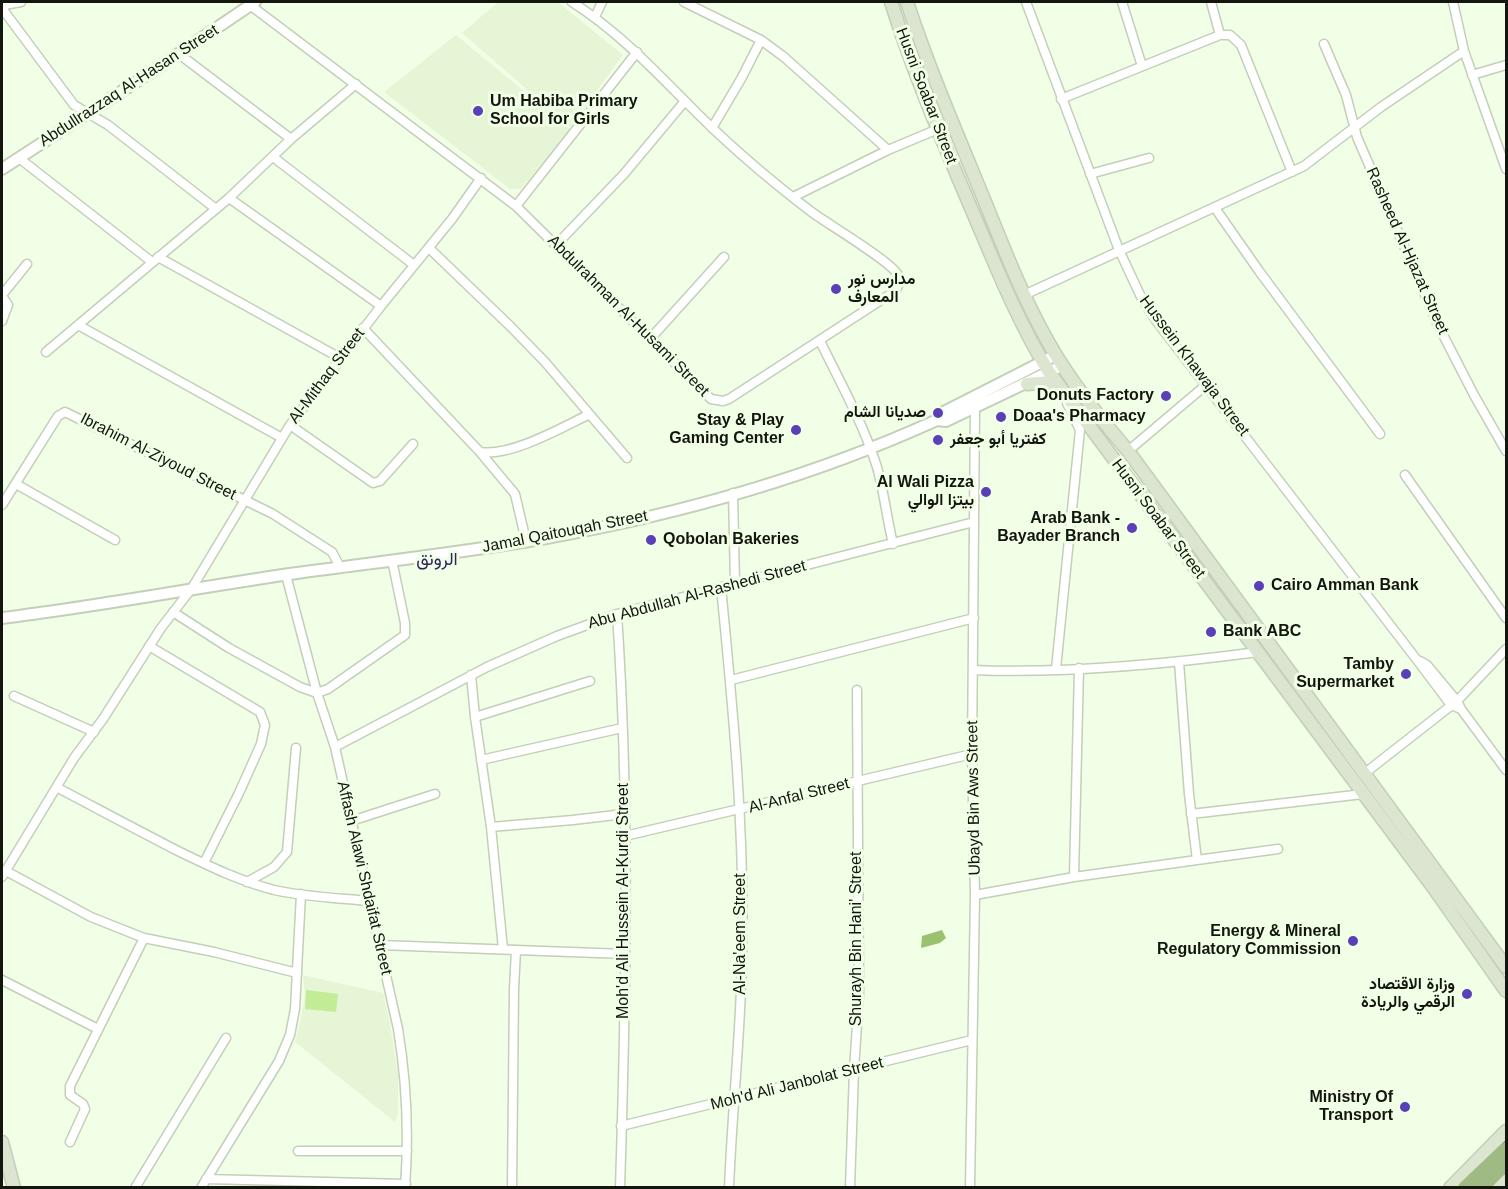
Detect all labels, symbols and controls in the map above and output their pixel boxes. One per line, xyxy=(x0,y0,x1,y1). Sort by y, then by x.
street label: Abdullrazzaq Al-Hasan Street xyxy=(36,21,222,151)
street label: Husni Soabar Street xyxy=(891,25,961,167)
place label: Um Habiba Primary School for Girls xyxy=(490,92,638,130)
marker: Um Habiba Primary School for Girls xyxy=(471,104,485,118)
street label: Rasheed Al-Hjazat Street xyxy=(1362,165,1452,337)
street label: Abdulrahman Al-Husami Street xyxy=(543,231,713,401)
place label: مدارس نور المعارف xyxy=(848,270,915,308)
marker: مدارس نور المعارف xyxy=(829,282,843,296)
street label: Hussein Khawaja Street xyxy=(1135,292,1253,440)
street label: Al-Mithaq Street xyxy=(285,324,369,428)
place label: Donuts Factory xyxy=(1037,386,1154,406)
marker: Donuts Factory xyxy=(1159,389,1173,403)
place label: صديانا الشام xyxy=(844,403,926,423)
marker: صديانا الشام xyxy=(931,406,945,420)
place label: Doaa's Pharmacy xyxy=(1013,407,1146,427)
street label: Ibrahim Al-Ziyoud Street xyxy=(77,409,239,505)
marker: Doaa's Pharmacy xyxy=(994,410,1008,424)
place label: Stay & Play Gaming Center xyxy=(669,411,784,449)
marker: Stay & Play Gaming Center xyxy=(789,423,803,437)
place label: كفتريا أبو جعفر xyxy=(950,430,1046,450)
marker: كفتريا أبو جعفر xyxy=(931,433,945,447)
street label: Husni Soabar Street xyxy=(1107,456,1209,582)
place label: Al Wali Pizza بيتزا الوالي xyxy=(877,473,974,511)
marker: Al Wali Pizza بيتزا الوالي xyxy=(979,485,993,499)
street label: Jamal Qaitouqah Street xyxy=(481,507,649,557)
place label: Arab Bank - Bayader Branch xyxy=(997,509,1120,547)
marker: Arab Bank - Bayader Branch xyxy=(1125,521,1139,535)
place label: Qobolan Bakeries xyxy=(663,530,799,550)
marker: Qobolan Bakeries xyxy=(644,533,658,547)
district label: الرونق xyxy=(416,549,458,571)
street label: Abu Abdullah Al-Rashedi Street xyxy=(586,557,808,633)
place label: Cairo Amman Bank xyxy=(1271,576,1419,596)
marker: Cairo Amman Bank xyxy=(1252,579,1266,593)
place label: Bank ABC xyxy=(1223,622,1301,642)
marker: Bank ABC xyxy=(1204,625,1218,639)
place label: Tamby Supermarket xyxy=(1296,655,1394,693)
marker: Tamby Supermarket xyxy=(1399,667,1413,681)
street label: Ubayd Bin Aws Street xyxy=(963,720,985,876)
street label: Al-Anfal Street xyxy=(747,774,851,818)
street label: Affash Alawi Shdaifat Street xyxy=(332,779,396,977)
street label: Moh'd Ali Hussein Al-Kurdi Street xyxy=(614,783,634,1019)
street label: Shurayh Bin Hani' Street xyxy=(847,852,867,1026)
street label: Al-Na'eem Street xyxy=(731,873,751,995)
place label: Energy & Mineral Regulatory Commission xyxy=(1157,922,1341,960)
marker: Energy & Mineral Regulatory Commission xyxy=(1346,934,1360,948)
place label: وزارة الاقتصاد الرقمي والريادة xyxy=(1361,975,1455,1013)
marker: وزارة الاقتصاد الرقمي والريادة xyxy=(1460,987,1474,1001)
street label: Moh'd Ali Janbolat Street xyxy=(709,1053,885,1115)
place label: Ministry Of Transport xyxy=(1309,1088,1393,1126)
marker: Ministry Of Transport xyxy=(1398,1100,1412,1114)

